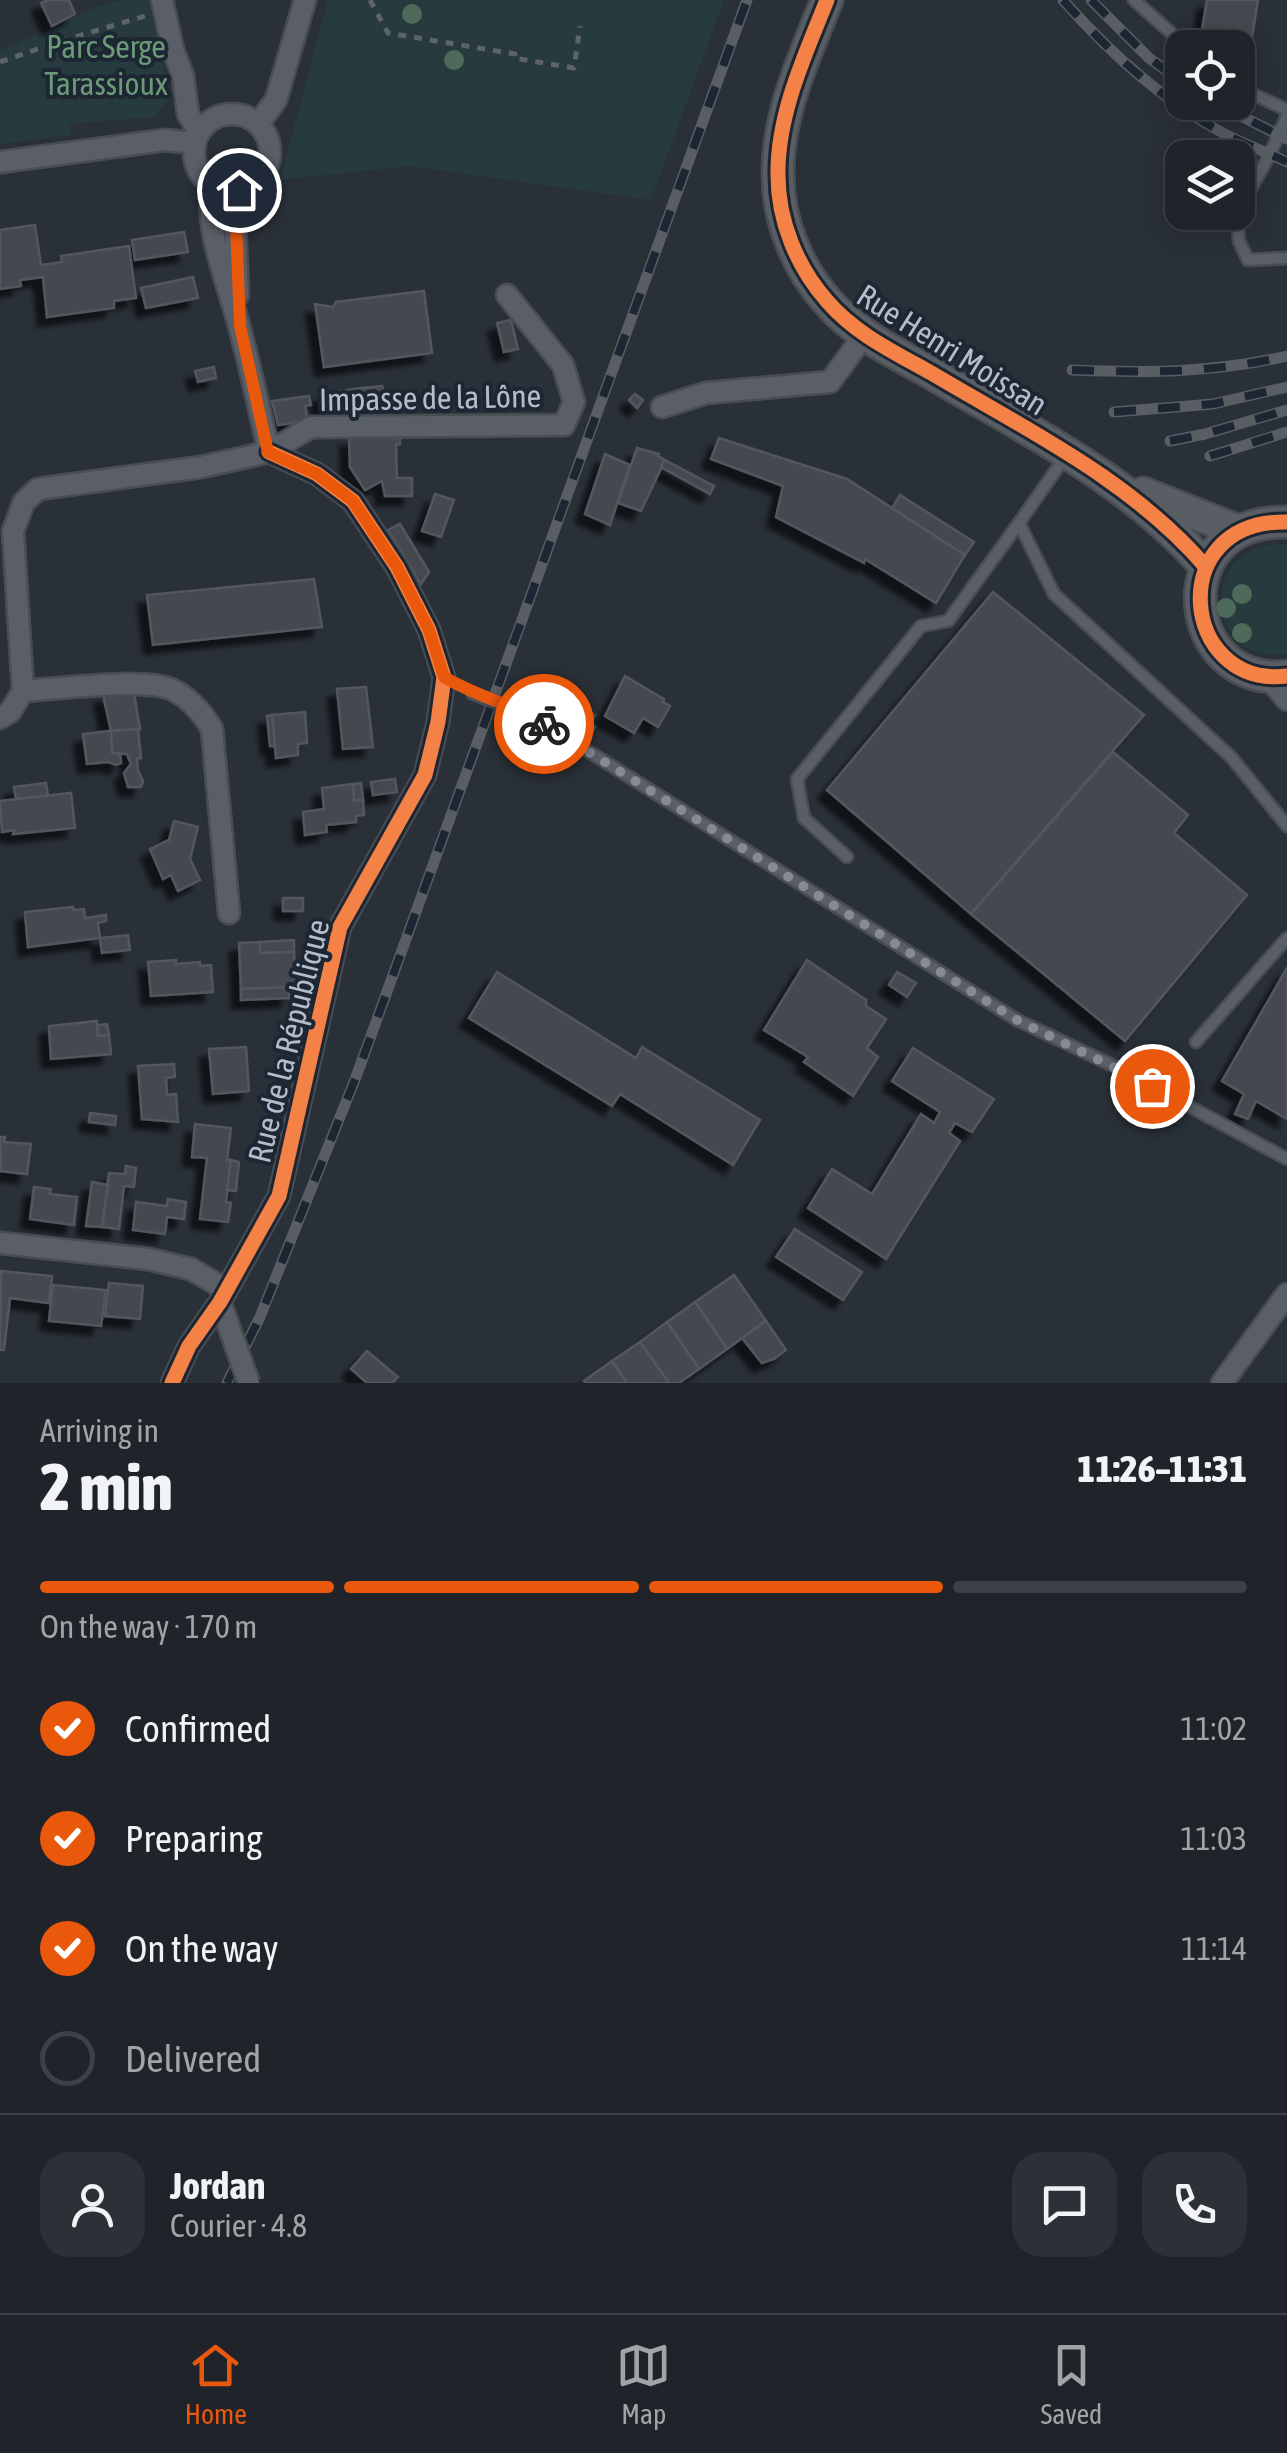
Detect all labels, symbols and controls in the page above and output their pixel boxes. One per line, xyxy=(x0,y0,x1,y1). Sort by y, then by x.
park label: Parc Serge Tarassioux xyxy=(44,28,168,102)
map controls xyxy=(1165,30,1255,230)
button: locate xyxy=(1165,30,1255,120)
button: layers xyxy=(1165,140,1255,230)
pin xyxy=(197,148,282,233)
icon: home xyxy=(212,163,267,218)
street label: Rue Henri Moissan xyxy=(850,276,1054,423)
street label: Impasse de la Lône xyxy=(319,377,541,418)
courier xyxy=(494,674,594,774)
icon: bike xyxy=(517,697,572,752)
street label: Rue de la République xyxy=(240,915,337,1166)
pin xyxy=(1110,1044,1195,1129)
icon: bag xyxy=(1125,1059,1180,1114)
text: Arriving in xyxy=(40,1412,159,1449)
text: 11:26–11:31 xyxy=(1077,1447,1247,1490)
text: 2 min xyxy=(40,1449,173,1524)
text: On the way · 170 m xyxy=(40,1608,257,1645)
icon: check xyxy=(40,1701,95,1756)
text: Confirmed xyxy=(125,1707,271,1750)
text: 11:02 xyxy=(1181,1710,1247,1747)
icon: check xyxy=(40,1811,95,1866)
text: Preparing xyxy=(125,1817,263,1860)
text: 11:03 xyxy=(1181,1820,1247,1857)
icon: check xyxy=(40,1921,95,1976)
text: On the way xyxy=(125,1927,278,1970)
text: 11:14 xyxy=(1181,1930,1247,1967)
text: Delivered xyxy=(125,2037,261,2080)
button: person xyxy=(40,2152,145,2257)
button: chat xyxy=(1012,2152,1117,2257)
button: phone xyxy=(1142,2152,1247,2257)
text: Jordan xyxy=(170,2164,265,2207)
text: Courier · 4.8 xyxy=(170,2207,307,2244)
tab: Home xyxy=(185,2338,247,2430)
tab: Map xyxy=(616,2338,671,2430)
tab: Saved xyxy=(1040,2338,1102,2430)

